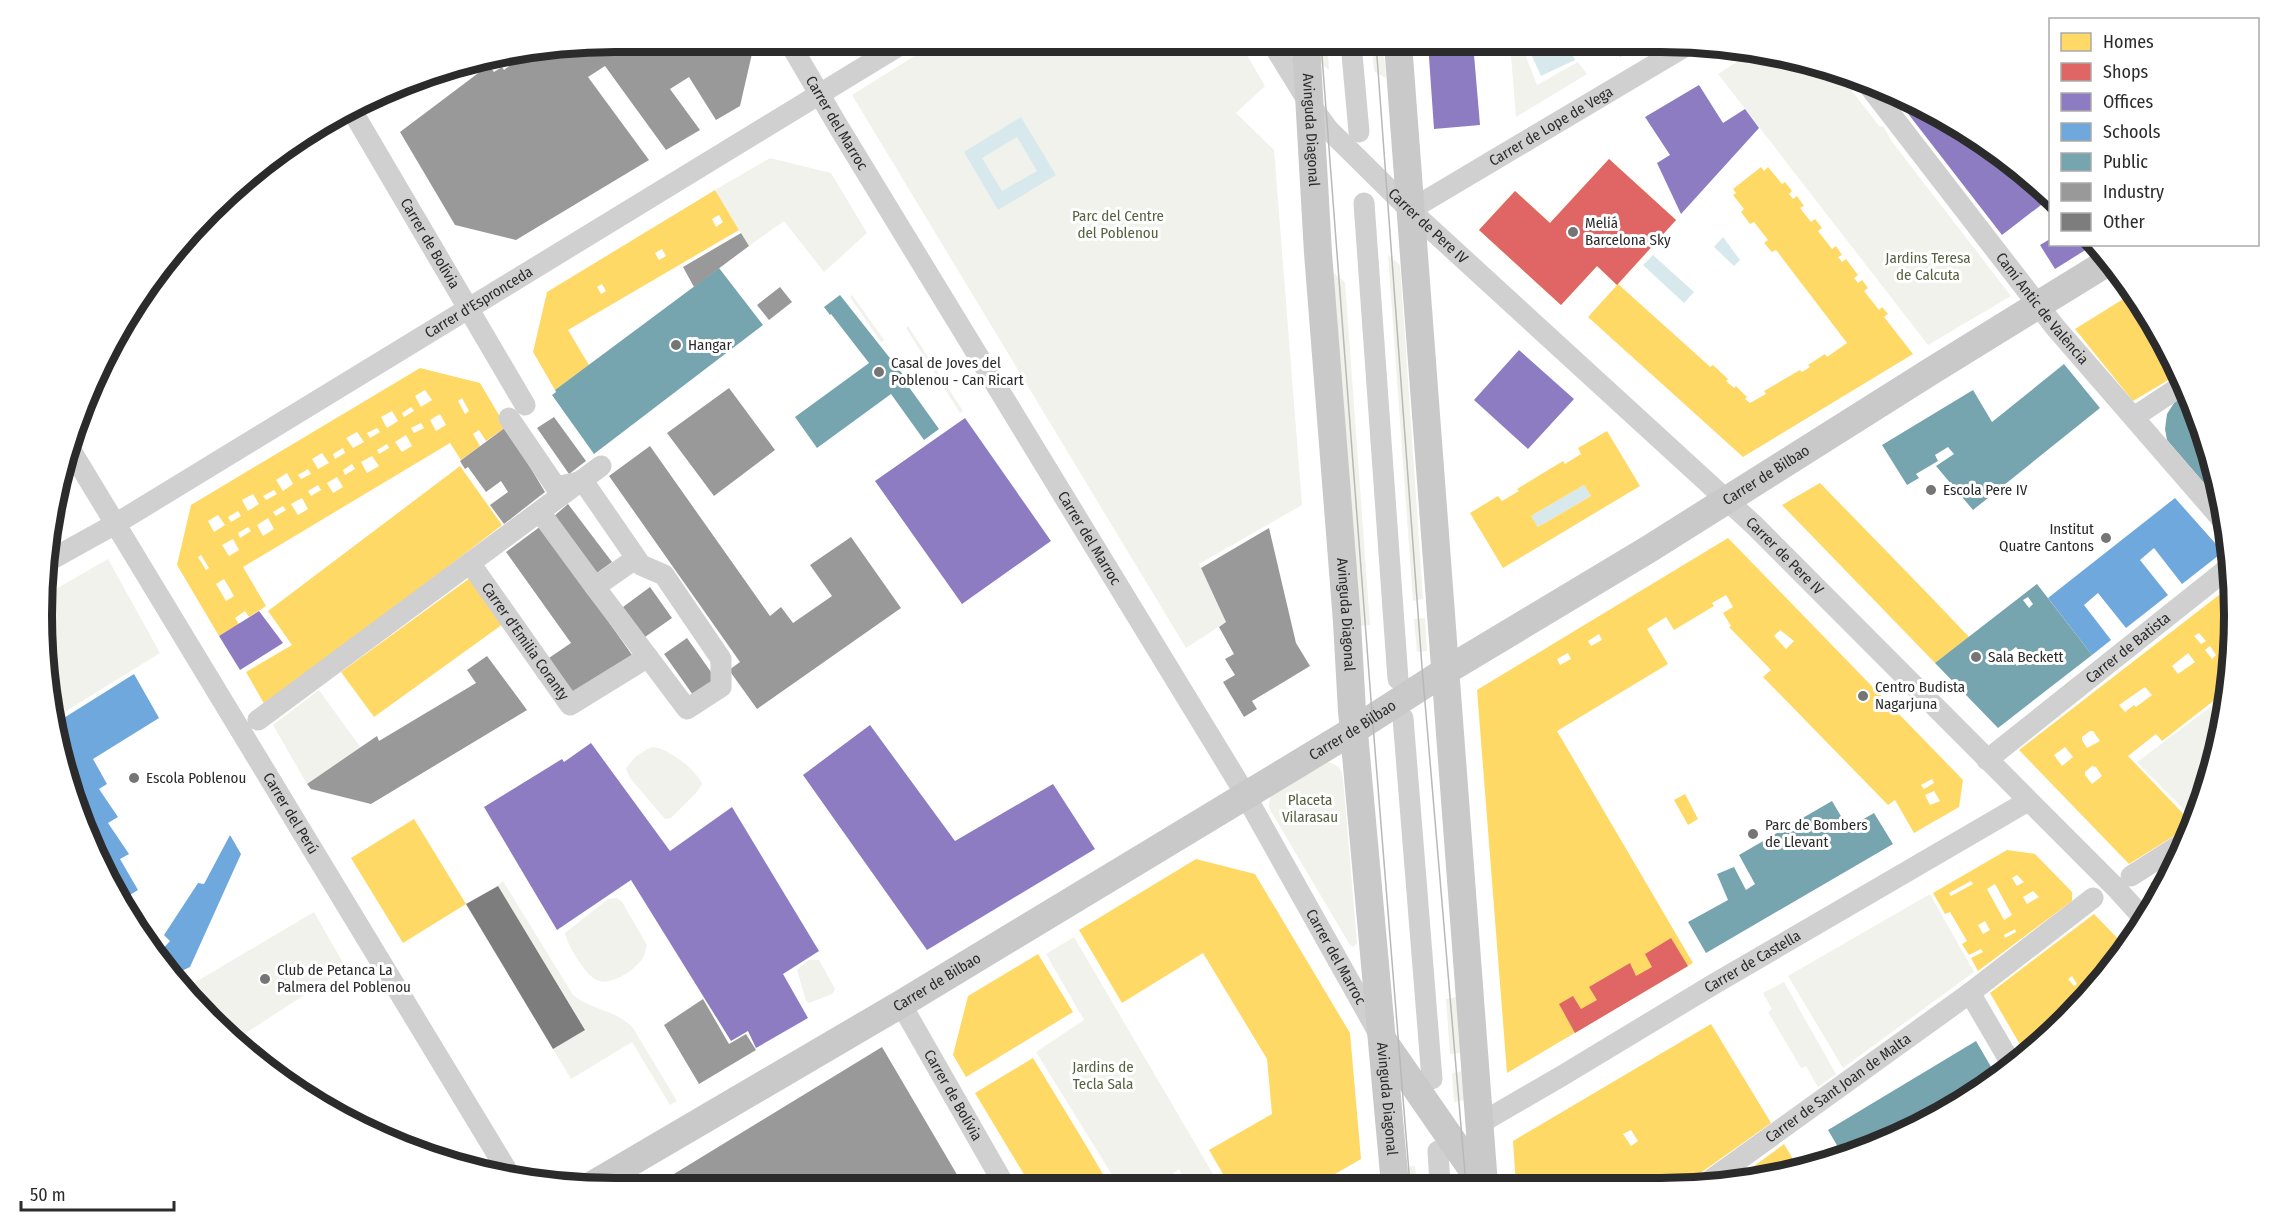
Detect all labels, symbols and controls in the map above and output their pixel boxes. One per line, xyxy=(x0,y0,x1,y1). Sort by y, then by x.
legend xyxy=(2049,18,2259,246)
text: Homes xyxy=(2103,31,2154,53)
text: Shops xyxy=(2103,61,2148,83)
street label: Carrer del Marroc xyxy=(802,73,872,174)
street label: Avinguda Diagonal xyxy=(1299,73,1323,187)
street label: Carrer de Lope de Vega xyxy=(1486,82,1616,170)
text: Offices xyxy=(2103,91,2153,113)
text: Schools xyxy=(2103,121,2161,143)
text: Public xyxy=(2103,151,2148,173)
text: Industry xyxy=(2103,181,2164,203)
street label: Carrer de Pere IV xyxy=(1384,185,1472,268)
street label: Carrer de Bolívia xyxy=(396,195,464,292)
park label: Parc del Centre del Poblenou xyxy=(1072,207,1164,242)
text: Other xyxy=(2103,211,2146,233)
place label: Meliá Barcelona Sky xyxy=(1585,214,1671,249)
marker: Meliá Barcelona Sky xyxy=(1566,225,1580,239)
park label: Jardins Teresa de Calcuta xyxy=(1885,249,1971,284)
street label: Camí Antic de València xyxy=(1992,249,2092,368)
street label: Carrer d'Espronceda xyxy=(421,262,536,342)
place label: Hangar xyxy=(688,336,732,354)
marker: Hangar xyxy=(669,338,683,352)
place label: Casal de Joves del Poblenou - Can Ricart xyxy=(891,354,1024,389)
marker: Casal de Joves del Poblenou - Can Ricart xyxy=(872,365,886,379)
street label: Carrer de Bilbao xyxy=(1719,441,1813,509)
place label: Escola Pere IV xyxy=(1943,481,2028,499)
marker: Escola Pere IV xyxy=(1924,483,1938,497)
street label: Carrer del Marroc xyxy=(1054,488,1125,589)
street label: Carrer de Pere IV xyxy=(1742,513,1828,599)
place label: Institut Quatre Cantons xyxy=(1999,520,2094,555)
marker: Institut Quatre Cantons xyxy=(2099,531,2113,545)
street label: Avinguda Diagonal xyxy=(1333,557,1359,672)
street label: Carrer d'Emilia Coranty xyxy=(478,579,573,704)
street label: Carrer de Batista xyxy=(2082,609,2174,687)
place label: Sala Beckett xyxy=(1988,648,2064,666)
marker: Sala Beckett xyxy=(1969,650,1983,664)
place label: Centro Budista Nagarjuna xyxy=(1875,678,1965,713)
marker: Centro Budista Nagarjuna xyxy=(1856,689,1870,703)
street label: Carrer de Bilbao xyxy=(1306,696,1400,764)
place label: Escola Poblenou xyxy=(146,769,246,787)
street label: Carrer del Perú xyxy=(259,769,322,857)
marker: Escola Poblenou xyxy=(127,771,141,785)
park label: Placeta Vilarasau xyxy=(1282,791,1338,826)
place label: Parc de Bombers de Llevant xyxy=(1765,816,1868,851)
marker: Parc de Bombers de Llevant xyxy=(1746,827,1760,841)
street label: Carrer del Marroc xyxy=(1302,906,1370,1008)
street label: Carrer de Castella xyxy=(1701,927,1804,997)
street label: Carrer de Bilbao xyxy=(890,949,984,1016)
place label: Club de Petanca La Palmera del Poblenou xyxy=(277,961,411,996)
marker: Club de Petanca La Palmera del Poblenou xyxy=(258,972,272,986)
street label: Carrer de Sant Joan de Malta xyxy=(1762,1030,1914,1147)
street label: Avinguda Diagonal xyxy=(1373,1041,1401,1156)
street label: Carrer de Bolívia xyxy=(920,1047,986,1144)
park label: Jardins de Tecla Sala xyxy=(1072,1058,1134,1093)
scale bar xyxy=(21,1174,174,1212)
text: 50 m xyxy=(30,1184,66,1206)

